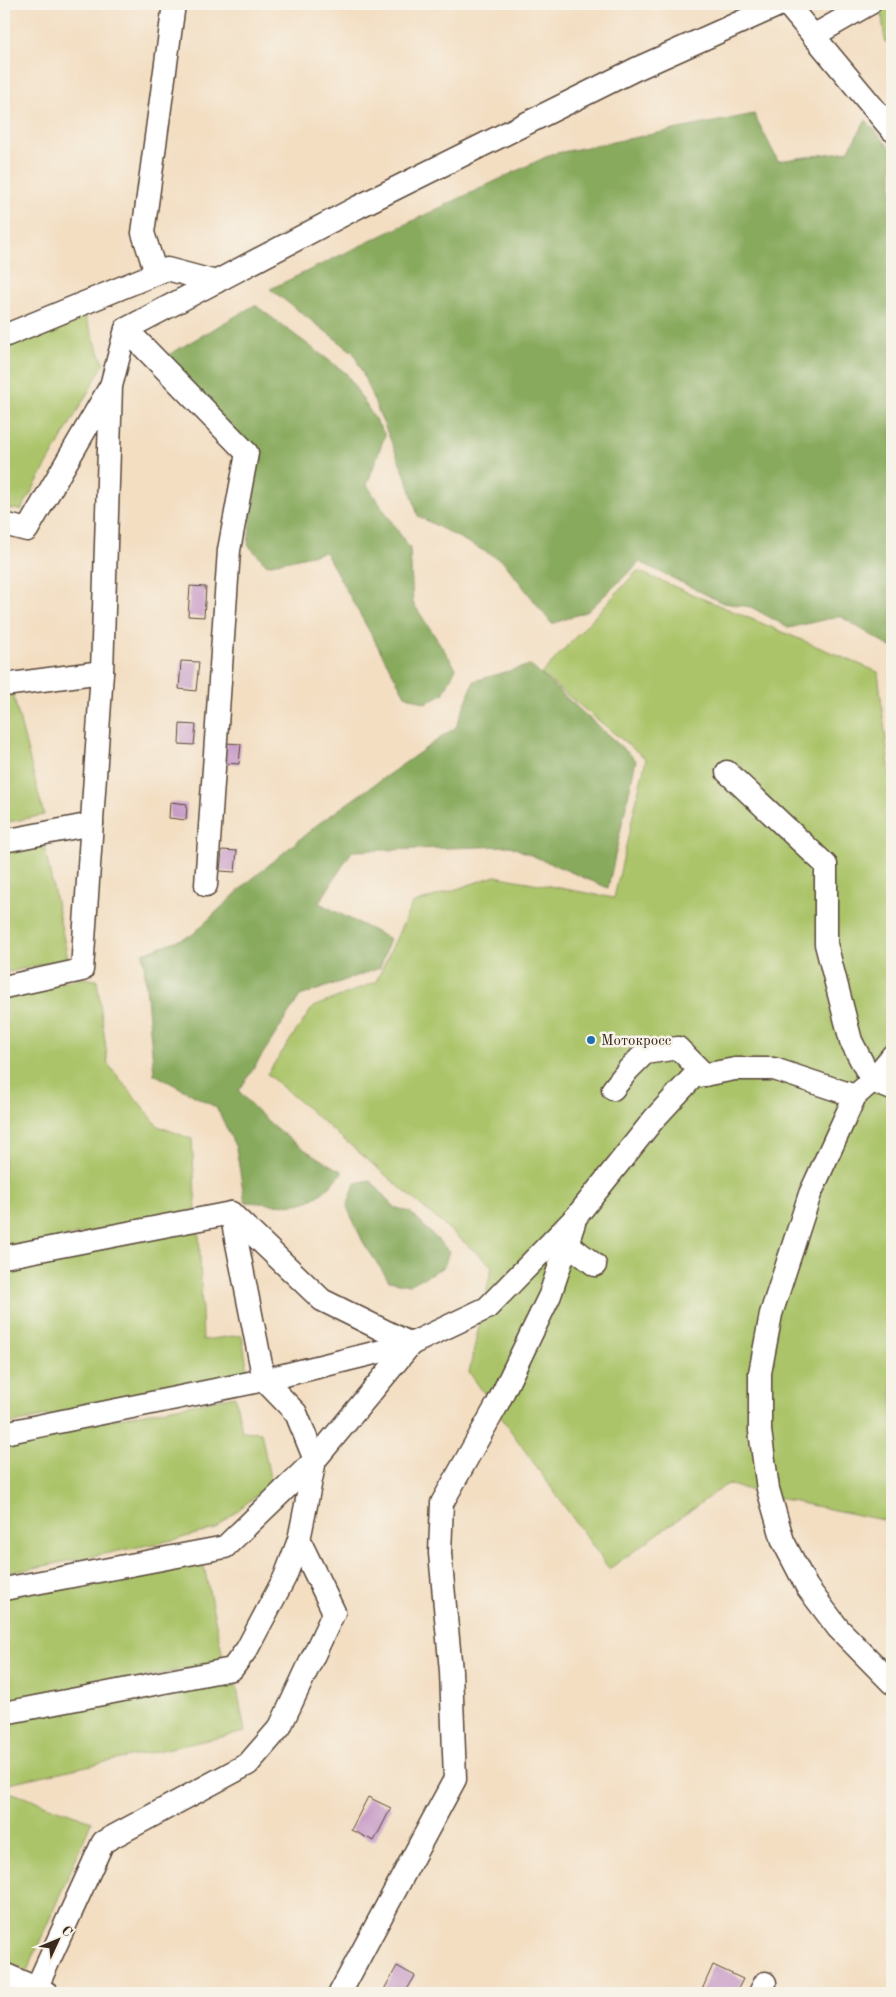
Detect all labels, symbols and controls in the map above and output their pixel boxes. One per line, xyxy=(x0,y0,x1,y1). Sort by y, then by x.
marker: Мотокросс xyxy=(585,1034,597,1046)
place label: Мотокросс xyxy=(601,1034,672,1049)
north arrow xyxy=(32,1914,82,1964)
text: С xyxy=(58,1923,75,1940)

